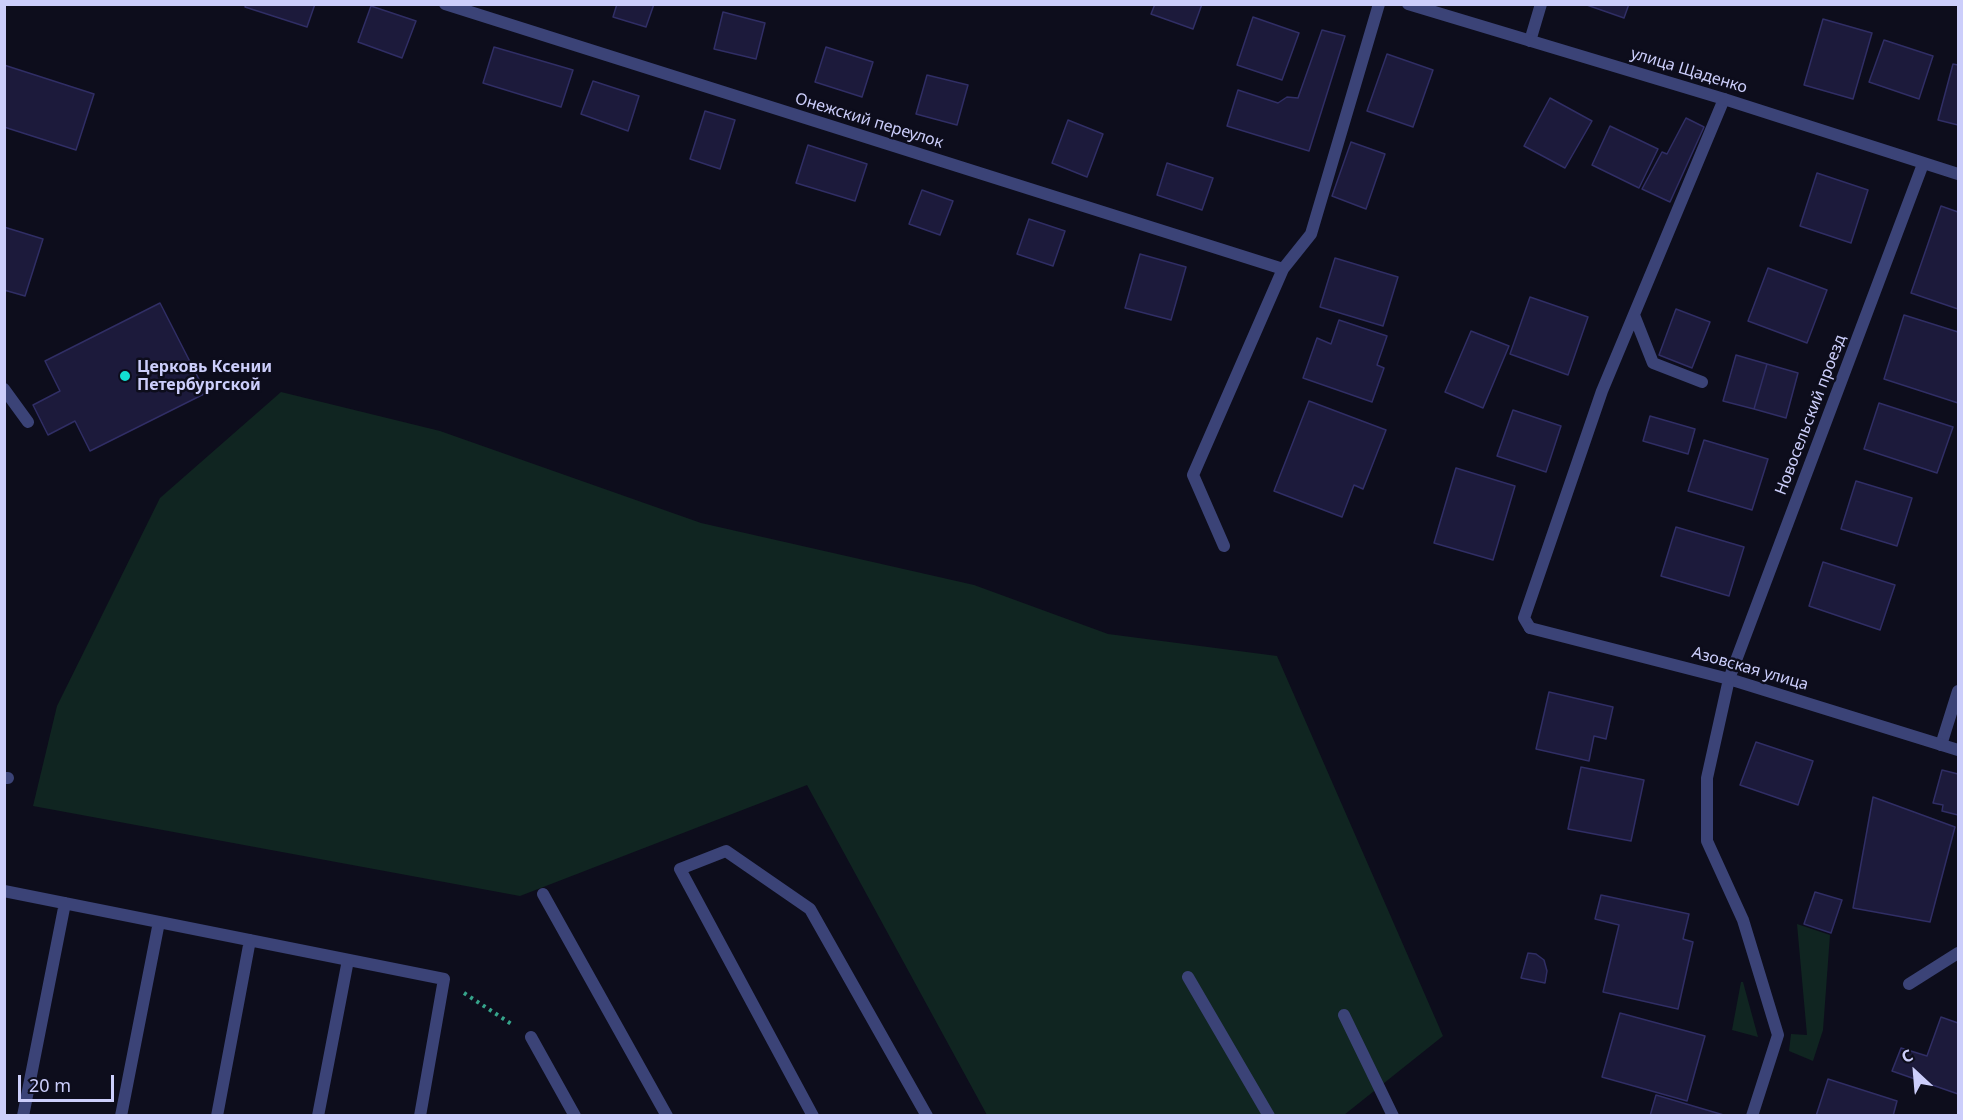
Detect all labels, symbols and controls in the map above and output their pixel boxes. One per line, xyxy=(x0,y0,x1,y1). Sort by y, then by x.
street label: улица Щаденко xyxy=(1628,44,1750,98)
street label: Онежский переулок xyxy=(793,89,945,153)
street label: Новосельский проезд xyxy=(1772,332,1850,498)
place label: Церковь Ксении Петербургской xyxy=(137,357,272,395)
marker: Церковь Ксении Петербургской xyxy=(118,369,132,383)
street label: Азовская улица xyxy=(1690,643,1810,695)
north arrow xyxy=(1885,1042,1945,1102)
text: С xyxy=(1898,1044,1917,1068)
scale bar xyxy=(21,1063,117,1101)
text: 20 m xyxy=(29,1073,71,1097)

